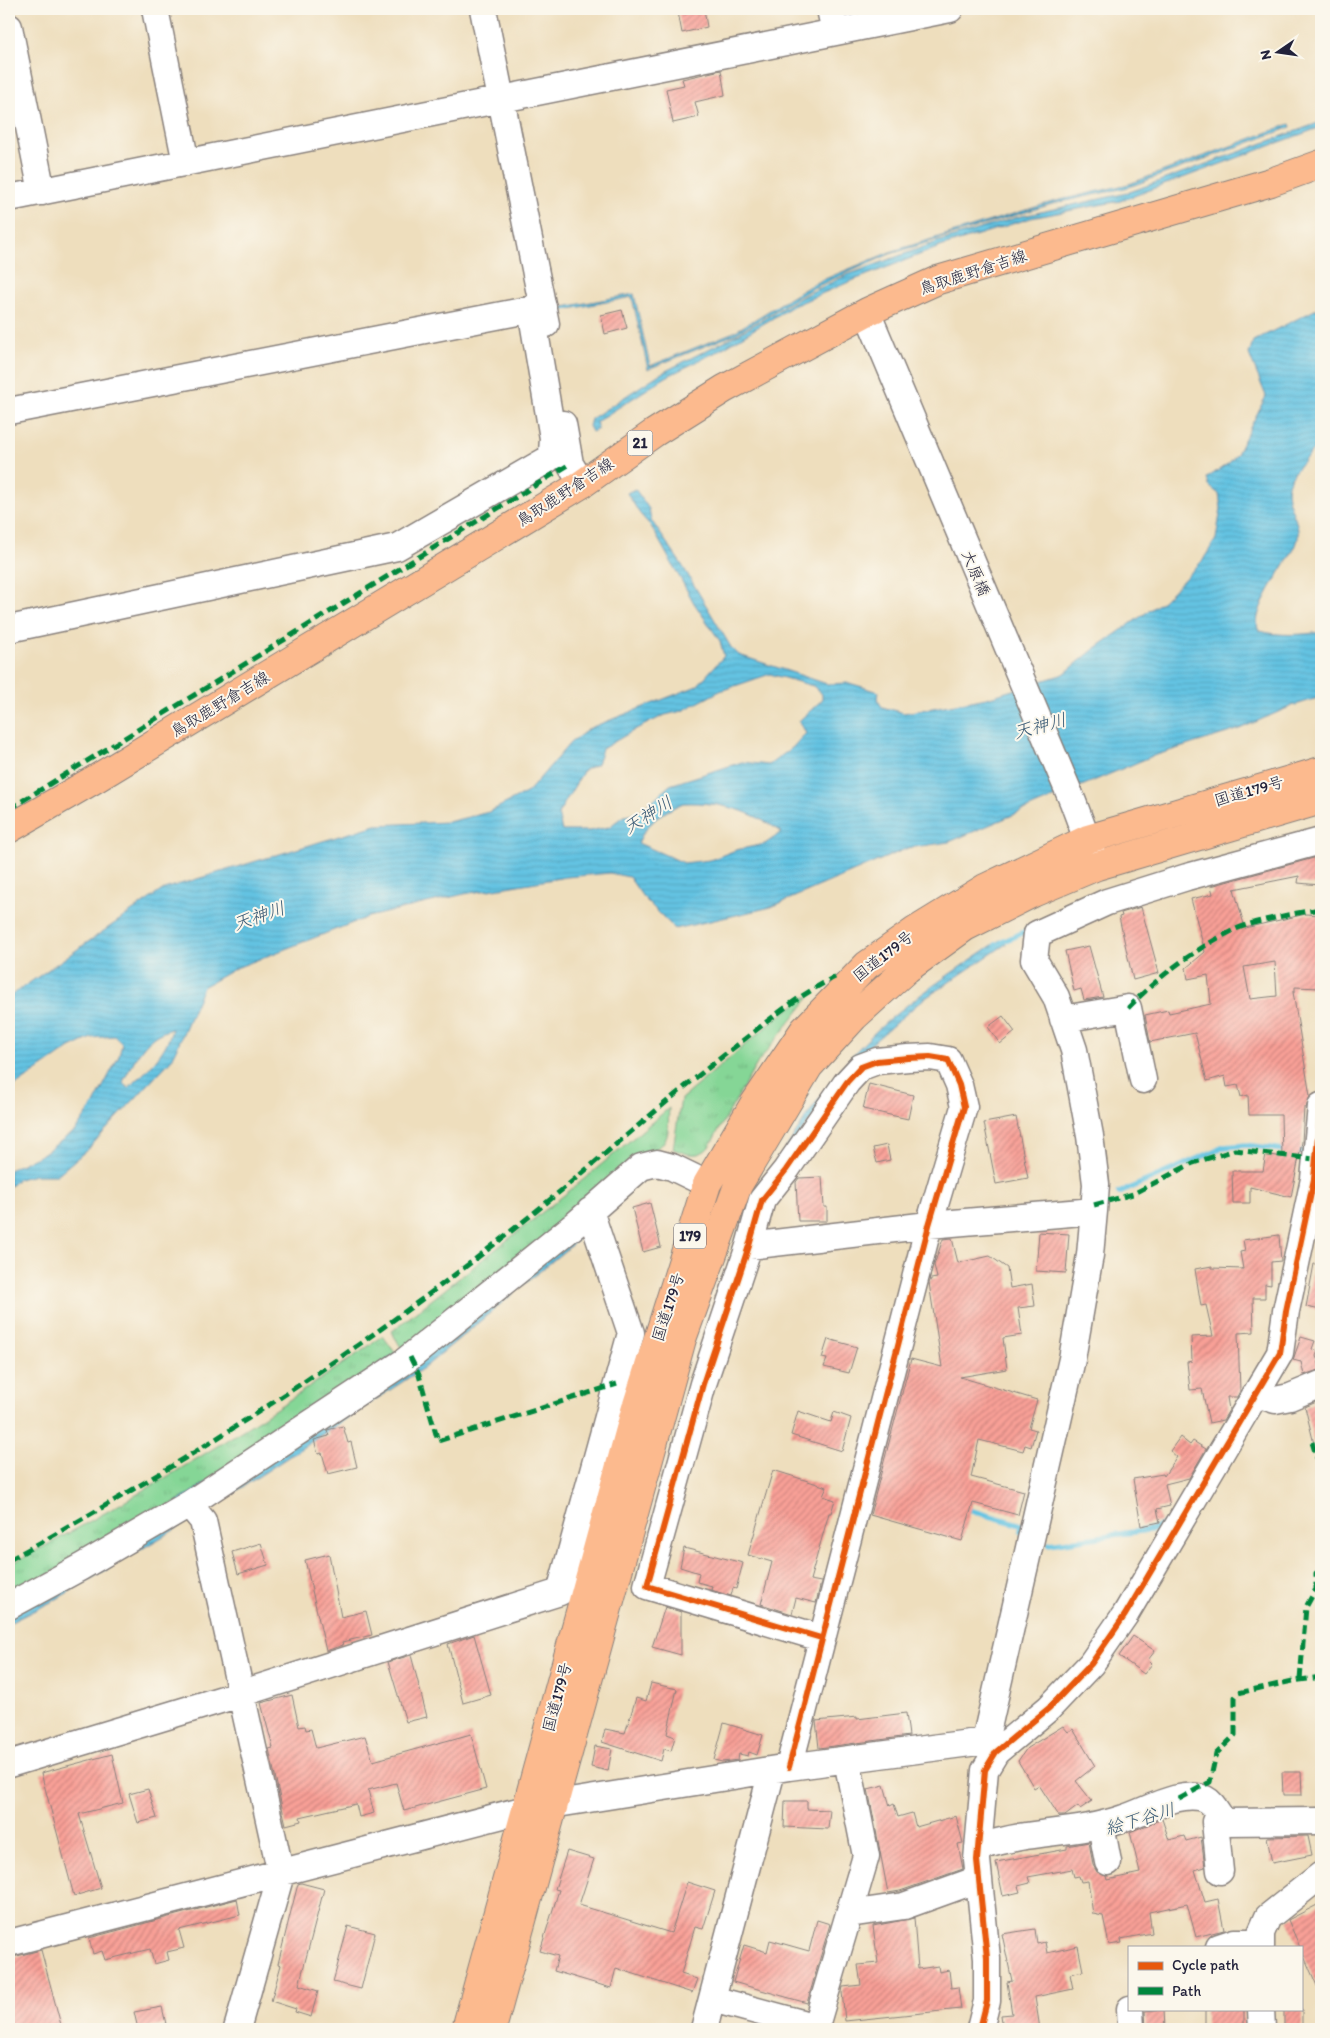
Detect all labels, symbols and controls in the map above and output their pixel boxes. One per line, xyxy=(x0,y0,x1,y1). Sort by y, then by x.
north arrow xyxy=(1252,28,1302,78)
text: N xyxy=(1256,48,1275,61)
street label: 鳥取鹿野倉吉線 xyxy=(917,246,1029,298)
road number: 21 xyxy=(628,430,652,456)
street label: 鳥取鹿野倉吉線 xyxy=(513,454,617,530)
street label: 大原橋 xyxy=(958,547,994,599)
street label: 鳥取鹿野倉吉線 xyxy=(167,667,273,741)
water label: 天神川 xyxy=(1011,708,1069,744)
street label: 国道179号 xyxy=(1212,772,1286,810)
water label: 天神川 xyxy=(619,791,677,839)
water label: 天神川 xyxy=(230,897,288,935)
street label: 国道179号 xyxy=(849,926,917,986)
road number: 179 xyxy=(674,1224,706,1248)
street label: 国道179号 xyxy=(648,1270,688,1344)
street label: 国道179号 xyxy=(539,1660,575,1734)
water label: 絵下谷川 xyxy=(1102,1799,1178,1839)
legend xyxy=(1128,1946,1302,2010)
text: Cycle path xyxy=(1172,1956,1239,1974)
text: Path xyxy=(1172,1982,1201,2000)

